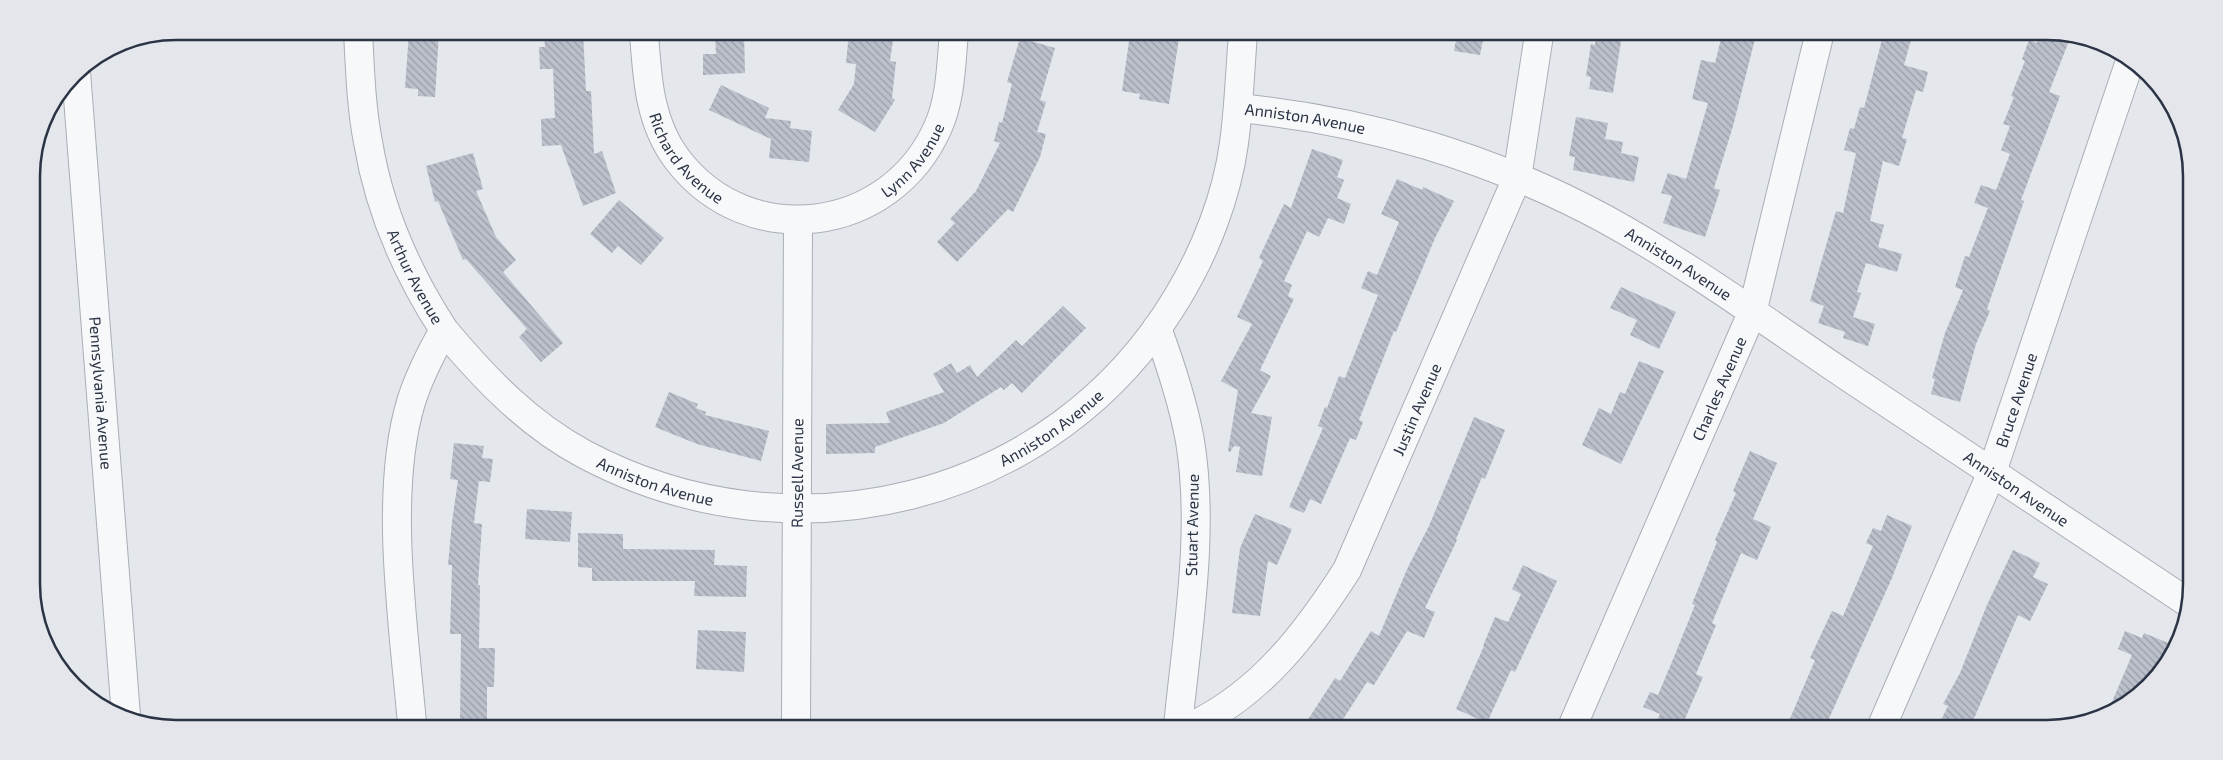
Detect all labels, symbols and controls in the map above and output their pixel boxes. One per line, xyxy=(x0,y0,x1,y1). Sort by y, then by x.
street label: Anniston Avenue xyxy=(1244,99,1367,137)
street label: Richard Avenue xyxy=(646,110,727,207)
street label: Lynn Avenue xyxy=(877,120,948,201)
street label: Anniston Avenue xyxy=(1622,223,1736,304)
street label: Arthur Avenue xyxy=(384,226,448,327)
street label: Pennsylvania Avenue xyxy=(86,316,117,470)
street label: Charles Avenue xyxy=(1688,333,1750,444)
street label: Bruce Avenue xyxy=(1991,350,2040,450)
street label: Justin Avenue xyxy=(1388,360,1445,458)
street label: Anniston Avenue xyxy=(996,385,1107,470)
street label: Russell Avenue xyxy=(787,418,806,528)
street label: Anniston Avenue xyxy=(1961,446,2073,530)
street label: Anniston Avenue xyxy=(594,452,715,509)
street label: Stuart Avenue xyxy=(1181,474,1202,576)

